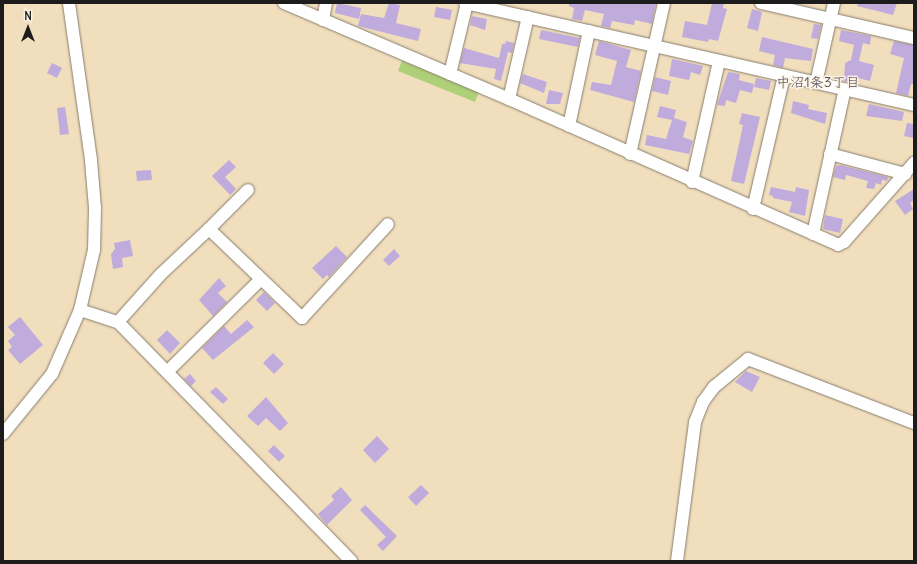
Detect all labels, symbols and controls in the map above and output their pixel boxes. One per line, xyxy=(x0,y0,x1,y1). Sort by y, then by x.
north arrow xyxy=(8,8,48,48)
text: N xyxy=(24,9,32,23)
district label: 中沼1条3丁目 xyxy=(776,74,860,90)

